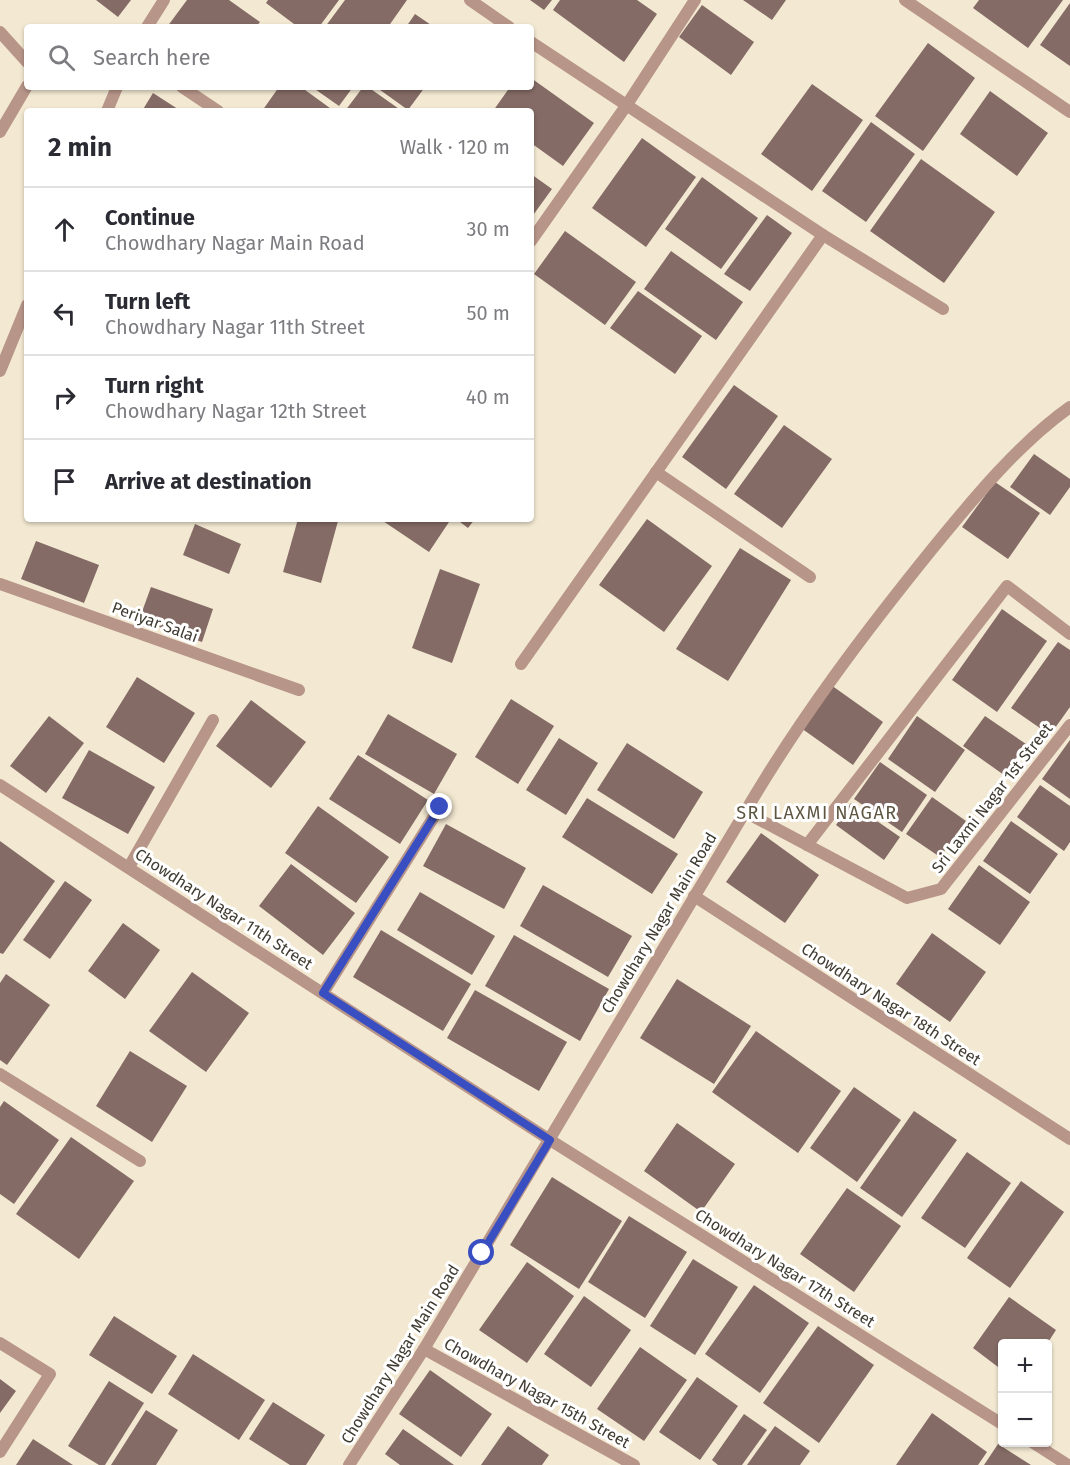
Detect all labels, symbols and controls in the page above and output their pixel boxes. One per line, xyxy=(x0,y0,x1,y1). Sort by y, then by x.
search box xyxy=(24,24,534,90)
icon: search xyxy=(45,41,78,74)
text: Search here xyxy=(93,44,211,71)
text: 2 min xyxy=(48,132,112,163)
text: Walk · 120 m xyxy=(400,135,510,159)
text: Continue xyxy=(105,204,195,231)
icon: ahead xyxy=(48,213,81,246)
text: 30 m xyxy=(466,217,510,241)
text: Chowdhary Nagar Main Road xyxy=(105,231,365,255)
text: Turn left xyxy=(105,288,190,315)
icon: left xyxy=(48,297,81,330)
text: 50 m xyxy=(466,301,510,325)
text: Chowdhary Nagar 11th Street xyxy=(105,315,365,339)
text: Turn right xyxy=(105,372,204,399)
icon: right xyxy=(48,381,81,414)
text: 40 m xyxy=(466,385,510,409)
text: Chowdhary Nagar 12th Street xyxy=(105,399,366,423)
icon: arrive xyxy=(48,465,81,498)
text: Arrive at destination xyxy=(105,468,312,495)
street label: Periyar Salai xyxy=(109,598,201,646)
street label: Sri Laxmi Nagar 1st Street xyxy=(928,719,1057,877)
route end xyxy=(426,793,452,819)
district label: SRI LAXMI NAGAR xyxy=(736,802,898,824)
street label: Chowdhary Nagar Main Road xyxy=(597,829,721,1017)
street label: Chowdhary Nagar 11th Street xyxy=(132,844,317,974)
street label: Chowdhary Nagar 18th Street xyxy=(798,939,984,1069)
street label: Chowdhary Nagar 17th Street xyxy=(692,1205,879,1331)
route start xyxy=(468,1239,494,1265)
street label: Chowdhary Nagar Main Road xyxy=(337,1261,463,1447)
street label: Chowdhary Nagar 15th Street xyxy=(441,1334,633,1452)
map controls xyxy=(998,1339,1052,1447)
button: + xyxy=(998,1339,1052,1393)
button: − xyxy=(998,1393,1052,1447)

